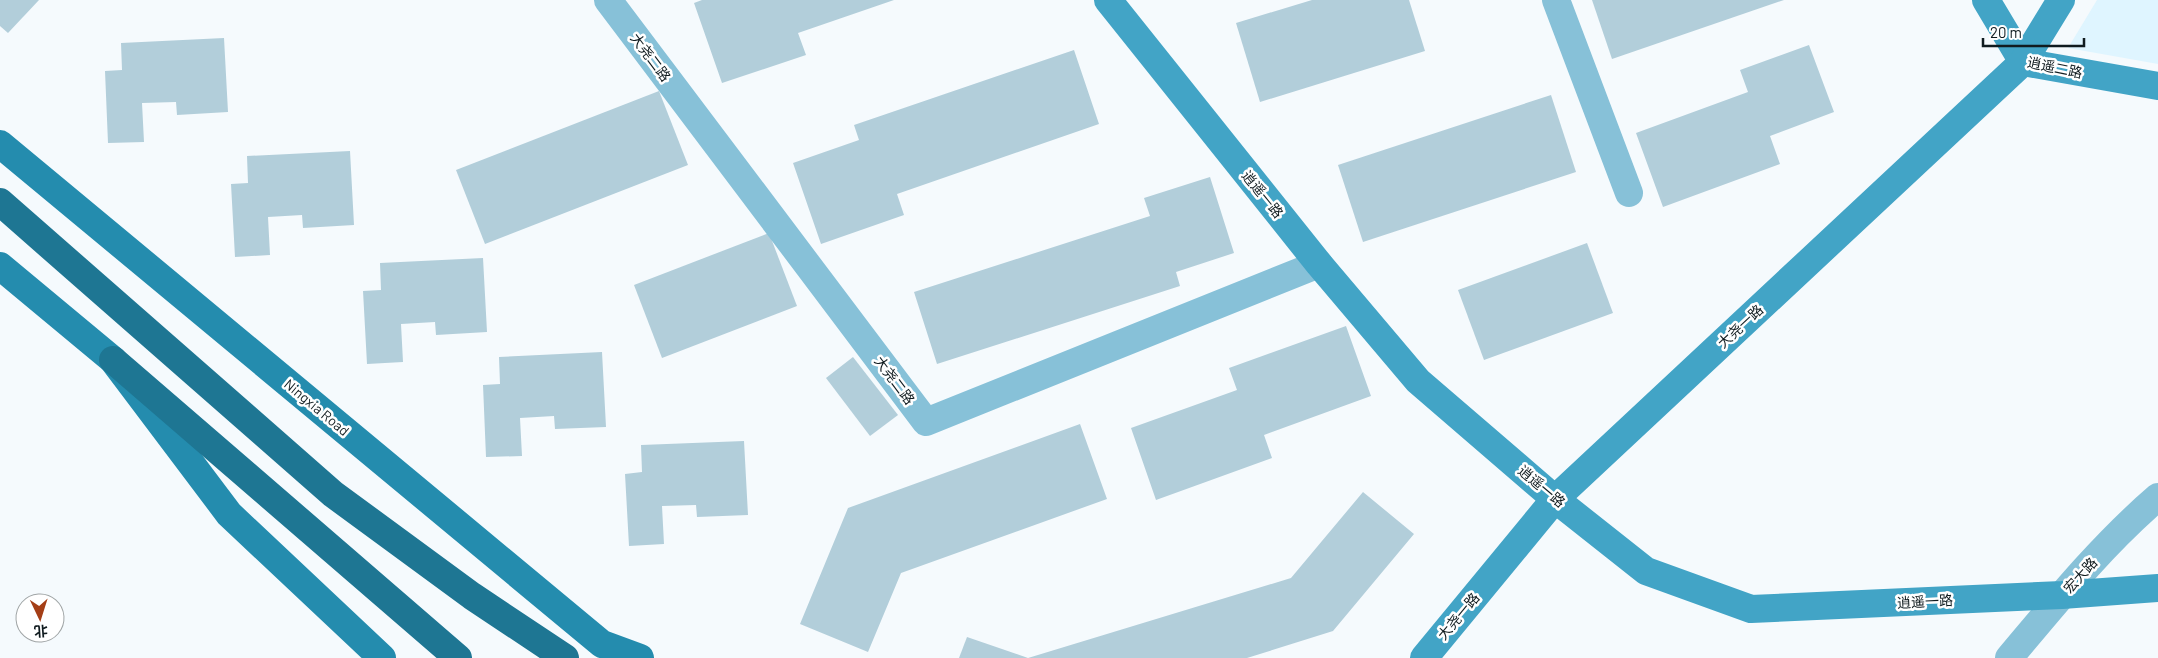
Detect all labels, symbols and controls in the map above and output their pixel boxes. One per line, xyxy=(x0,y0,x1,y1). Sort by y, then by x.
scale bar xyxy=(1983,15,2084,47)
text: 20 m xyxy=(1990,23,2022,41)
street label: 大尧二路 xyxy=(627,30,675,84)
street label: 逍遥二路 xyxy=(2026,53,2084,81)
street label: 逍遥一路 xyxy=(1239,167,1287,221)
street label: 大尧一路 xyxy=(1714,301,1766,351)
street label: 大尧二路 xyxy=(871,353,919,407)
street label: Ningxia Road xyxy=(281,375,353,439)
street label: 逍遥一路 xyxy=(1515,461,1569,511)
street label: 宏大路 xyxy=(2060,554,2100,596)
street label: 大尧一路 xyxy=(1433,589,1483,643)
street label: 逍遥一路 xyxy=(1897,591,1953,611)
north arrow xyxy=(15,593,65,643)
text: 北 xyxy=(33,622,49,640)

